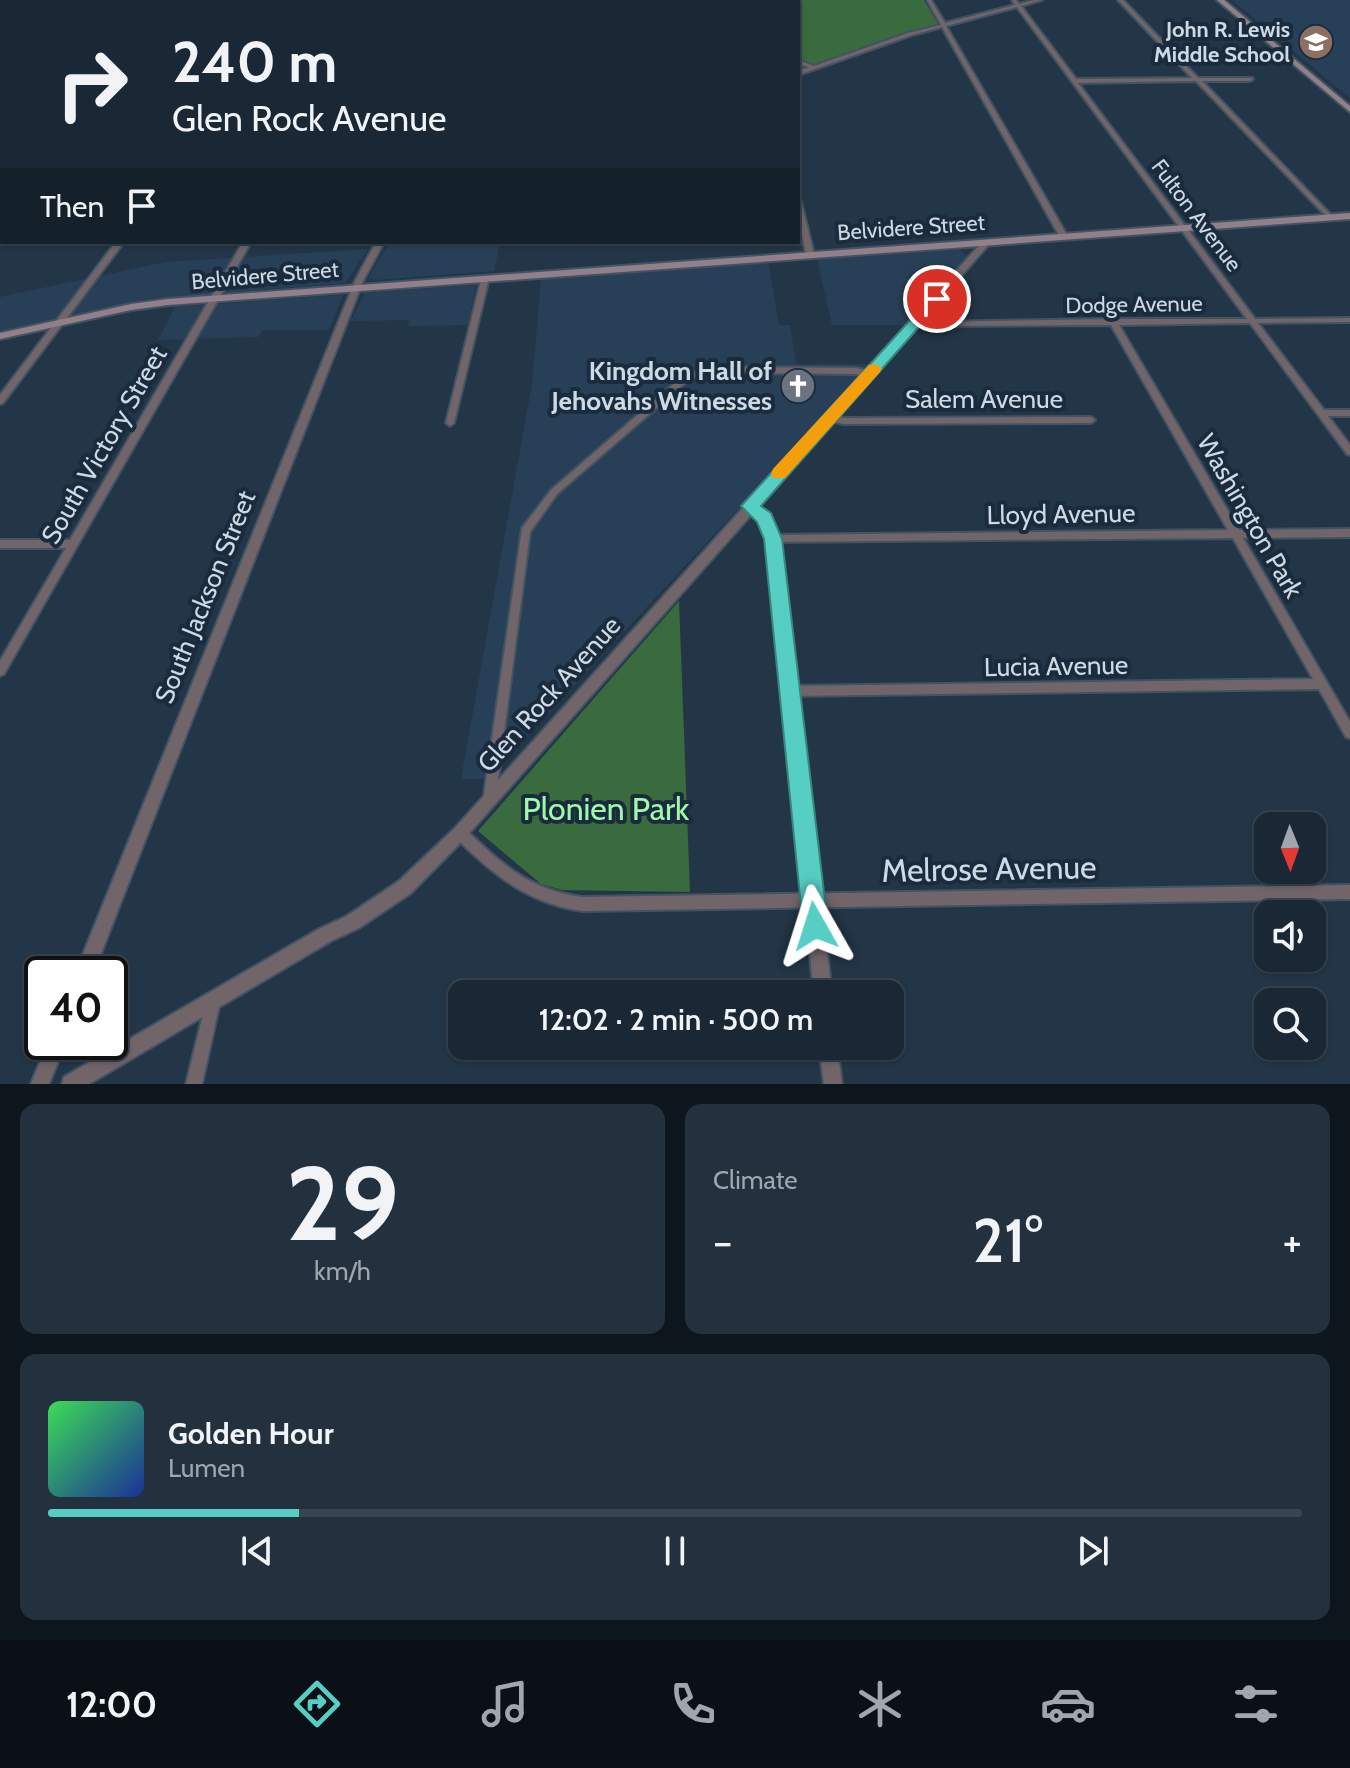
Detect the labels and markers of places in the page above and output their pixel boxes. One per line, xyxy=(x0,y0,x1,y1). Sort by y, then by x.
place label: John R. Lewis Middle School xyxy=(1154,16,1290,68)
school or university icon: John R. Lewis Middle School xyxy=(1297,23,1335,61)
pin xyxy=(903,265,971,333)
place label: Kingdom Hall of Jehovahs Witnesses xyxy=(551,355,772,417)
church icon: Kingdom Hall of Jehovahs Witnesses xyxy=(779,367,817,405)

